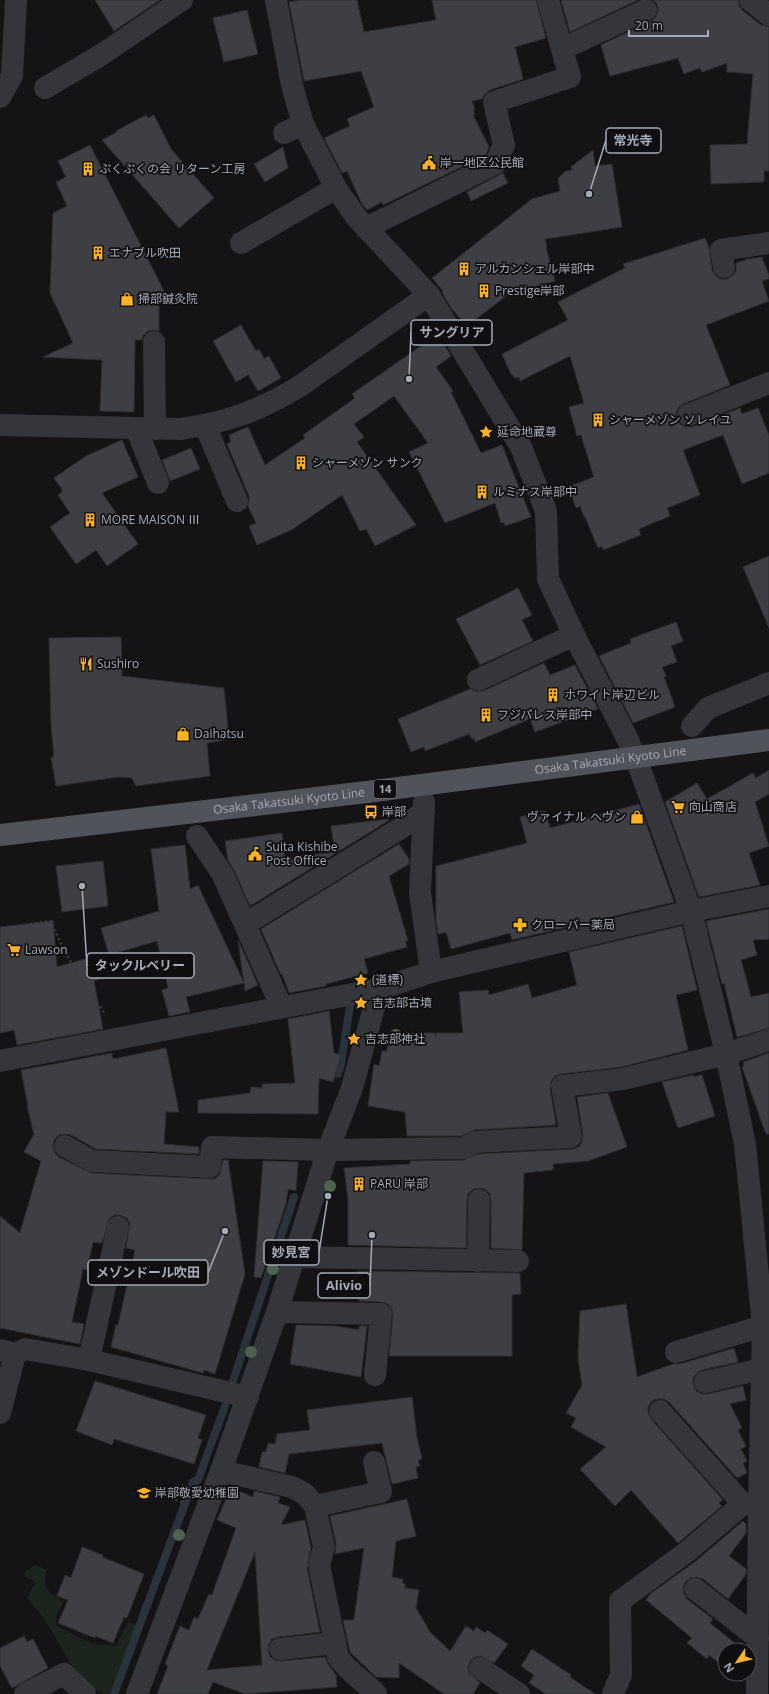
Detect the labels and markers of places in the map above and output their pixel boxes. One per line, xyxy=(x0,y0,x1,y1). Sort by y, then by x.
callout: 常光寺 xyxy=(606,128,661,153)
place label: 岸一地区公民館 xyxy=(440,154,524,171)
public building icon: 岸一地区公民館 xyxy=(421,155,437,171)
place label: ぷくぷくの会 リターン工房 xyxy=(99,160,246,177)
building icon: ぷくぷくの会 リターン工房 xyxy=(80,161,96,177)
place label: エナブル吹田 xyxy=(109,244,181,261)
building icon: エナブル吹田 xyxy=(90,245,106,261)
place label: アルカンシェル岸部中 xyxy=(475,260,595,277)
building icon: アルカンシェル岸部中 xyxy=(456,261,472,277)
place label: Prestige岸部 xyxy=(495,282,564,299)
building icon: Prestige岸部 xyxy=(476,283,492,299)
place label: 掃部鍼灸院 xyxy=(138,290,198,307)
shop icon: 掃部鍼灸院 xyxy=(119,291,135,307)
callout: サングリア xyxy=(411,320,492,345)
place label: シャーメゾン ソレイユ xyxy=(609,411,731,428)
building icon: シャーメゾン ソレイユ xyxy=(590,412,606,428)
place label: 延命地蔵尊 xyxy=(497,423,557,440)
place icon: 延命地蔵尊 xyxy=(478,424,494,440)
place label: シャーメゾン サンク xyxy=(312,454,423,471)
building icon: シャーメゾン サンク xyxy=(293,455,309,471)
place label: ルミナス岸部中 xyxy=(493,483,577,500)
building icon: ルミナス岸部中 xyxy=(474,484,490,500)
place label: MORE MAISON Ⅲ xyxy=(101,511,200,528)
building icon: MORE MAISON Ⅲ xyxy=(82,512,98,528)
place label: Sushiro xyxy=(97,655,139,672)
restaurant icon: Sushiro xyxy=(78,656,94,672)
place label: ホワイト岸辺ビル xyxy=(564,686,660,703)
building icon: ホワイト岸辺ビル xyxy=(545,687,561,703)
place label: フジパレス岸部中 xyxy=(497,706,592,723)
building icon: フジパレス岸部中 xyxy=(478,707,494,723)
place label: Daihatsu xyxy=(194,725,244,742)
shop icon: Daihatsu xyxy=(175,726,191,742)
place label: 向山商店 xyxy=(689,798,737,815)
supermarket icon: 向山商店 xyxy=(670,799,686,815)
place label: 岸部 xyxy=(382,803,406,820)
bus stop icon: 岸部 xyxy=(363,804,379,820)
place label: ヴァイナル ヘヴン xyxy=(527,808,626,825)
shop icon: ヴァイナル ヘヴン xyxy=(629,809,645,825)
place label: Suita Kishibe Post Office xyxy=(266,838,338,869)
public building icon: Suita Kishibe Post Office xyxy=(247,846,263,862)
place label: クローバー薬局 xyxy=(531,916,615,933)
pharmacy icon: クローバー薬局 xyxy=(512,917,528,933)
place label: Lawson xyxy=(25,941,68,958)
supermarket icon: Lawson xyxy=(6,942,22,958)
callout: タックルベリー xyxy=(87,953,194,978)
place label: (道標) xyxy=(372,971,404,988)
place icon: (道標) xyxy=(353,972,369,988)
place label: 吉志部古墳 xyxy=(372,994,432,1011)
place icon: 吉志部古墳 xyxy=(353,995,369,1011)
place label: 吉志部神社 xyxy=(365,1030,425,1047)
place icon: 吉志部神社 xyxy=(346,1031,362,1047)
place label: PARU 岸部 xyxy=(370,1175,428,1192)
building icon: PARU 岸部 xyxy=(351,1176,367,1192)
callout: 妙見宮 xyxy=(264,1240,319,1265)
callout: メゾンドール吹田 xyxy=(88,1260,208,1285)
callout: Alivio xyxy=(318,1273,370,1298)
place label: 岸部敬愛幼稚園 xyxy=(155,1484,239,1501)
school or university icon: 岸部敬愛幼稚園 xyxy=(136,1485,152,1501)

